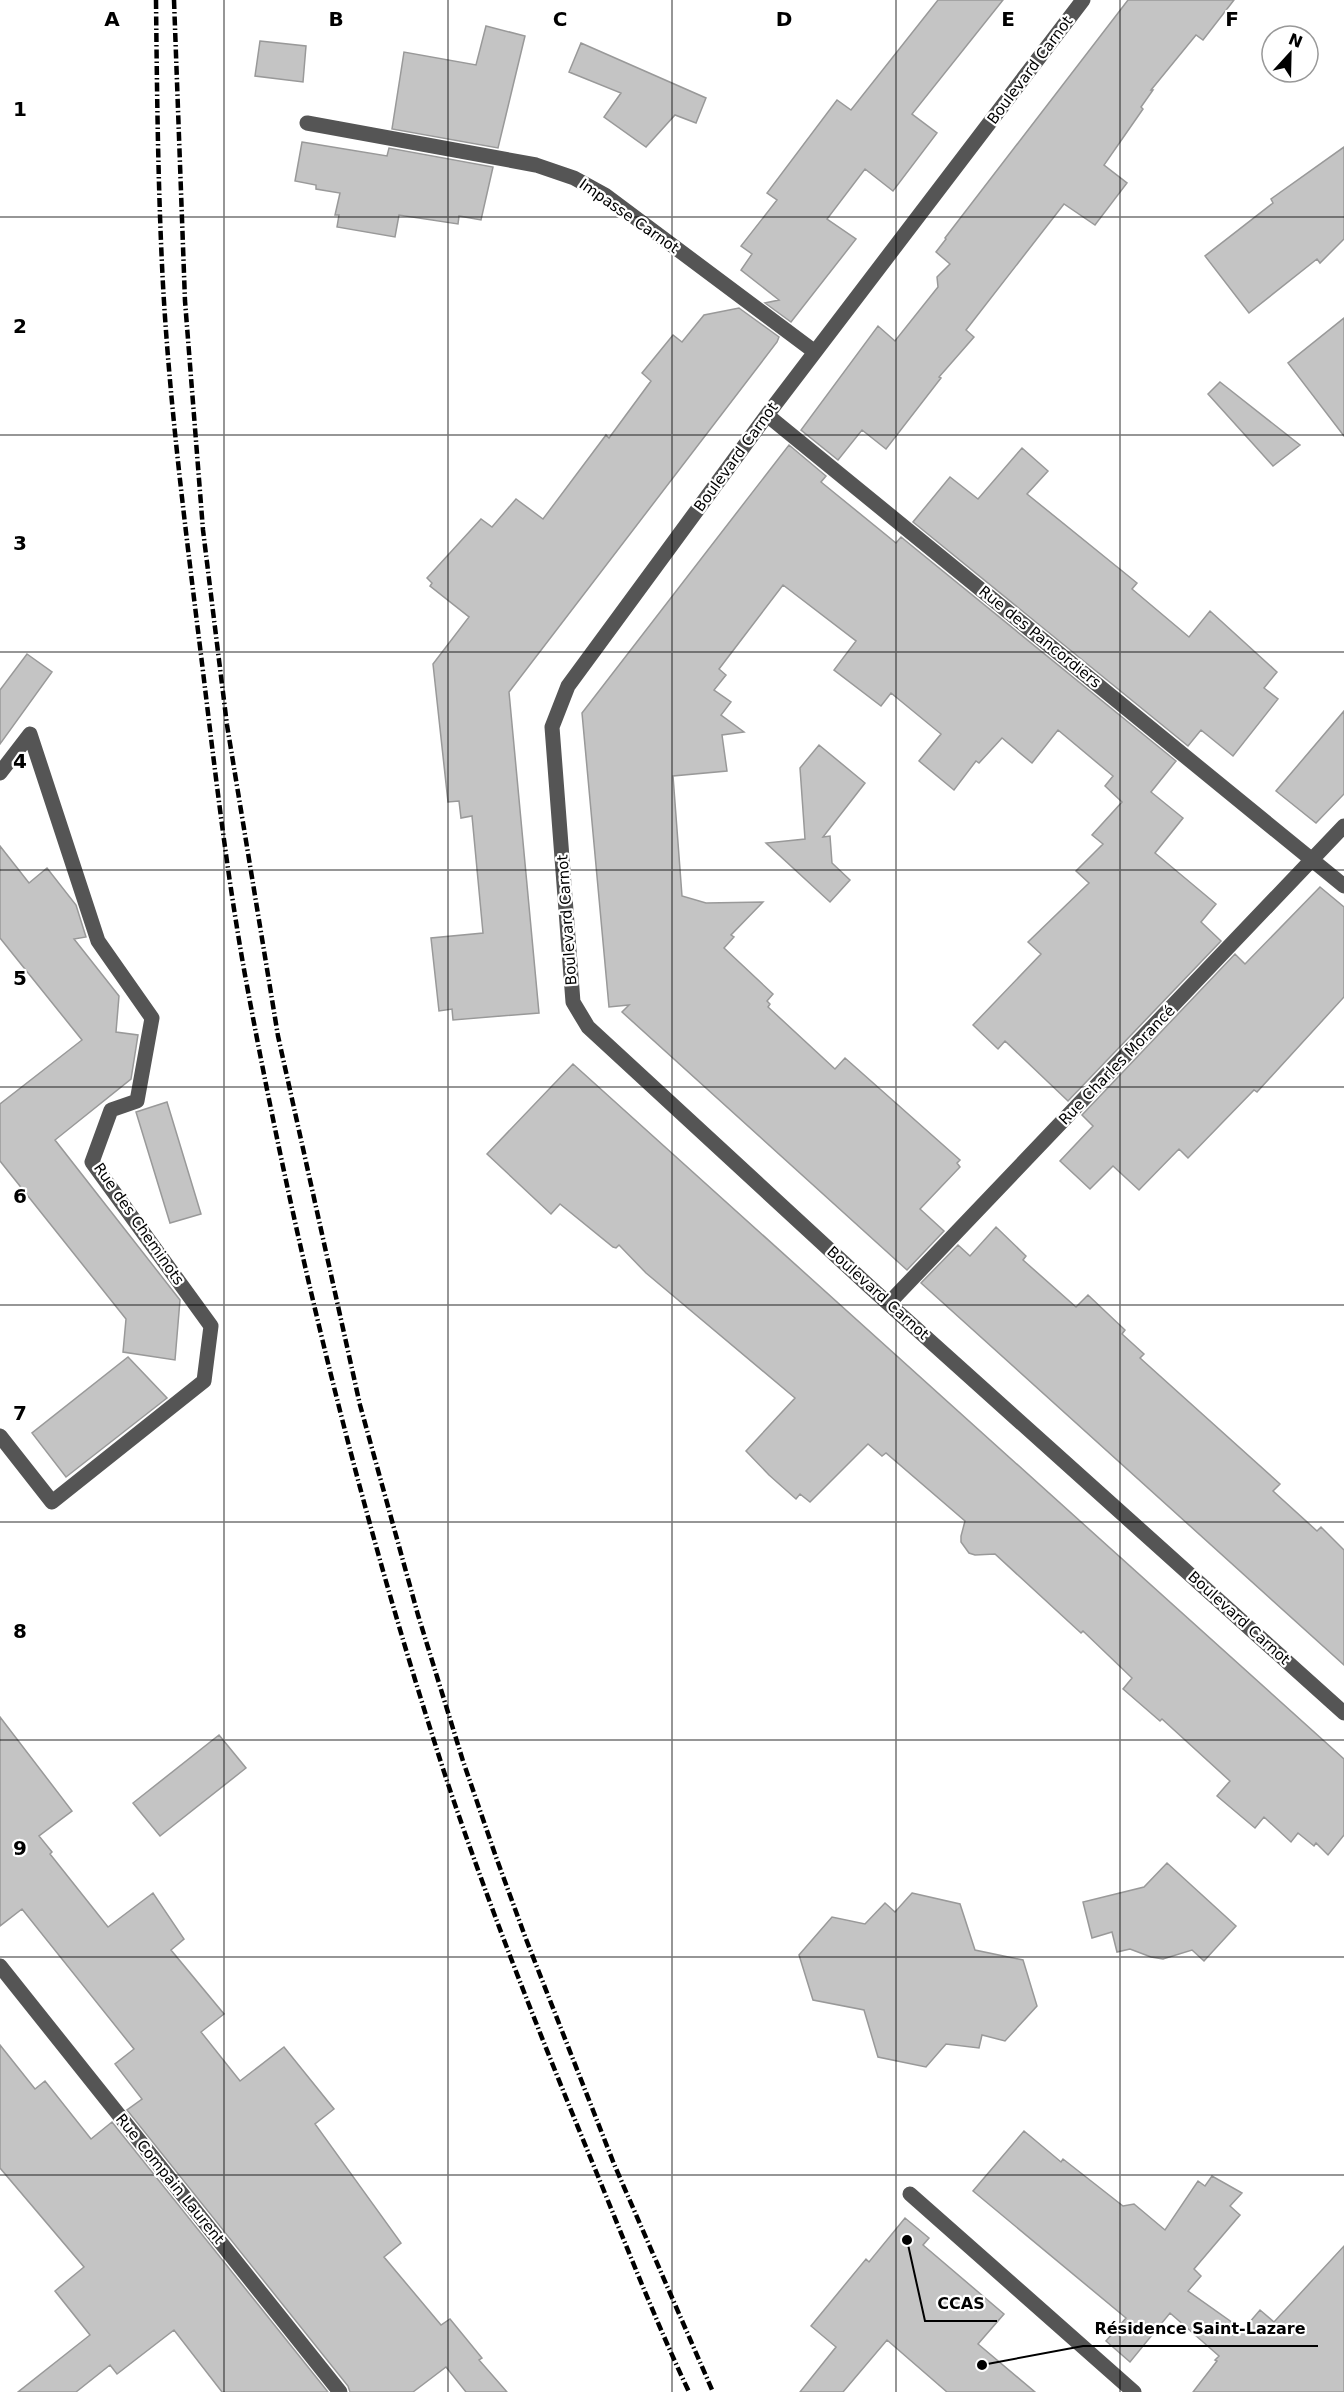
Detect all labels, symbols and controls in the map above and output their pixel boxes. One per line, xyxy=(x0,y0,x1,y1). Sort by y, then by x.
text: A xyxy=(104,7,120,31)
text: B xyxy=(328,7,344,31)
text: C xyxy=(553,7,567,31)
text: D xyxy=(776,7,792,31)
text: E xyxy=(1001,7,1015,31)
text: F xyxy=(1225,7,1239,31)
street label: Boulevard Carnot xyxy=(983,12,1077,128)
north arrow xyxy=(1260,24,1320,84)
text: N xyxy=(1286,29,1305,52)
text: 1 xyxy=(13,97,27,121)
street label: Impasse Carnot xyxy=(576,175,682,257)
text: 2 xyxy=(13,314,27,338)
street label: Boulevard Carnot xyxy=(690,399,782,515)
text: 3 xyxy=(13,531,27,555)
street label: Rue des Pancordiers xyxy=(975,582,1105,692)
text: 4 xyxy=(13,749,27,773)
street label: Boulevard Carnot xyxy=(553,854,581,986)
text: 5 xyxy=(13,966,27,990)
street label: Rue Charles Morancé xyxy=(1055,1002,1179,1128)
street label: Rue des Cheminots xyxy=(90,1159,188,1289)
text: 6 xyxy=(13,1184,27,1208)
street label: Boulevard Carnot xyxy=(823,1243,933,1344)
text: 7 xyxy=(13,1401,27,1425)
street label: Boulevard Carnot xyxy=(1184,1568,1294,1669)
text: 8 xyxy=(13,1619,27,1643)
text: 9 xyxy=(13,1836,27,1860)
street label: Rue Compain Laurent xyxy=(112,2110,228,2248)
callout: CCAS xyxy=(925,2287,997,2321)
text: CCAS xyxy=(937,2294,985,2313)
callout: Résidence Saint-Lazare xyxy=(1083,2312,1318,2346)
text: Résidence Saint-Lazare xyxy=(1094,2319,1306,2338)

